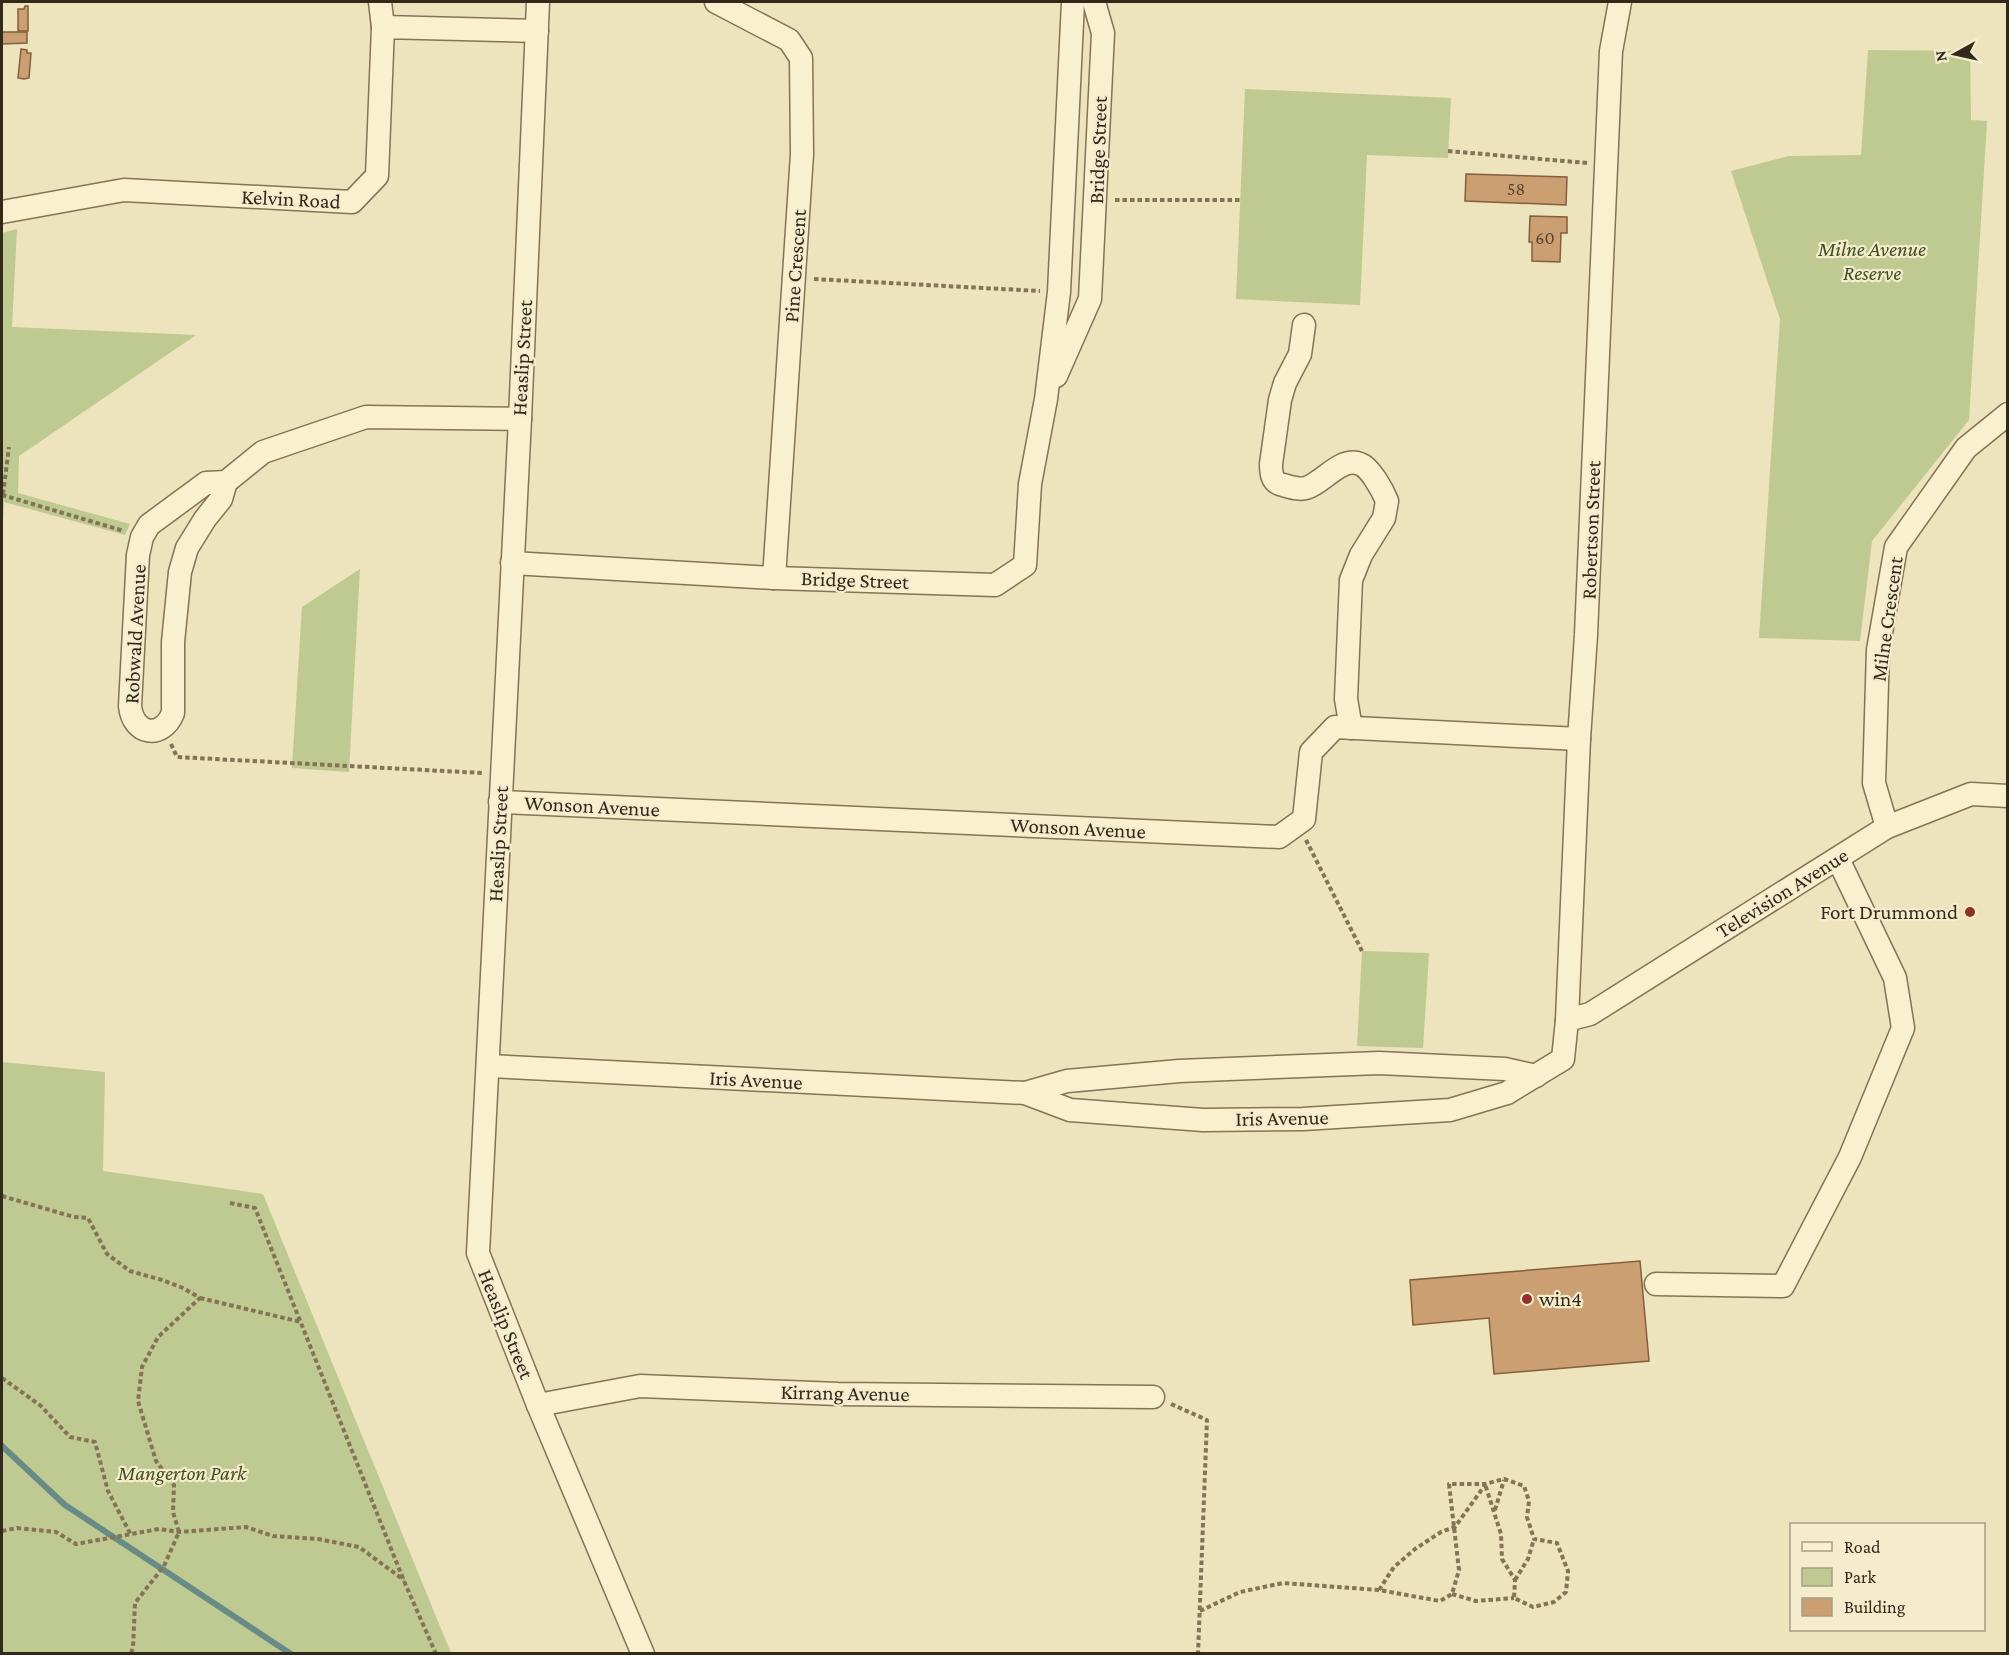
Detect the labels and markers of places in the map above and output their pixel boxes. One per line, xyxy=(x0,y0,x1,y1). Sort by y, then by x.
place label: Fort Drummond xyxy=(1820,900,1958,924)
marker: Fort Drummond xyxy=(1963,905,1977,919)
place label: win4 xyxy=(1539,1287,1582,1311)
marker: win4 xyxy=(1520,1292,1534,1306)

